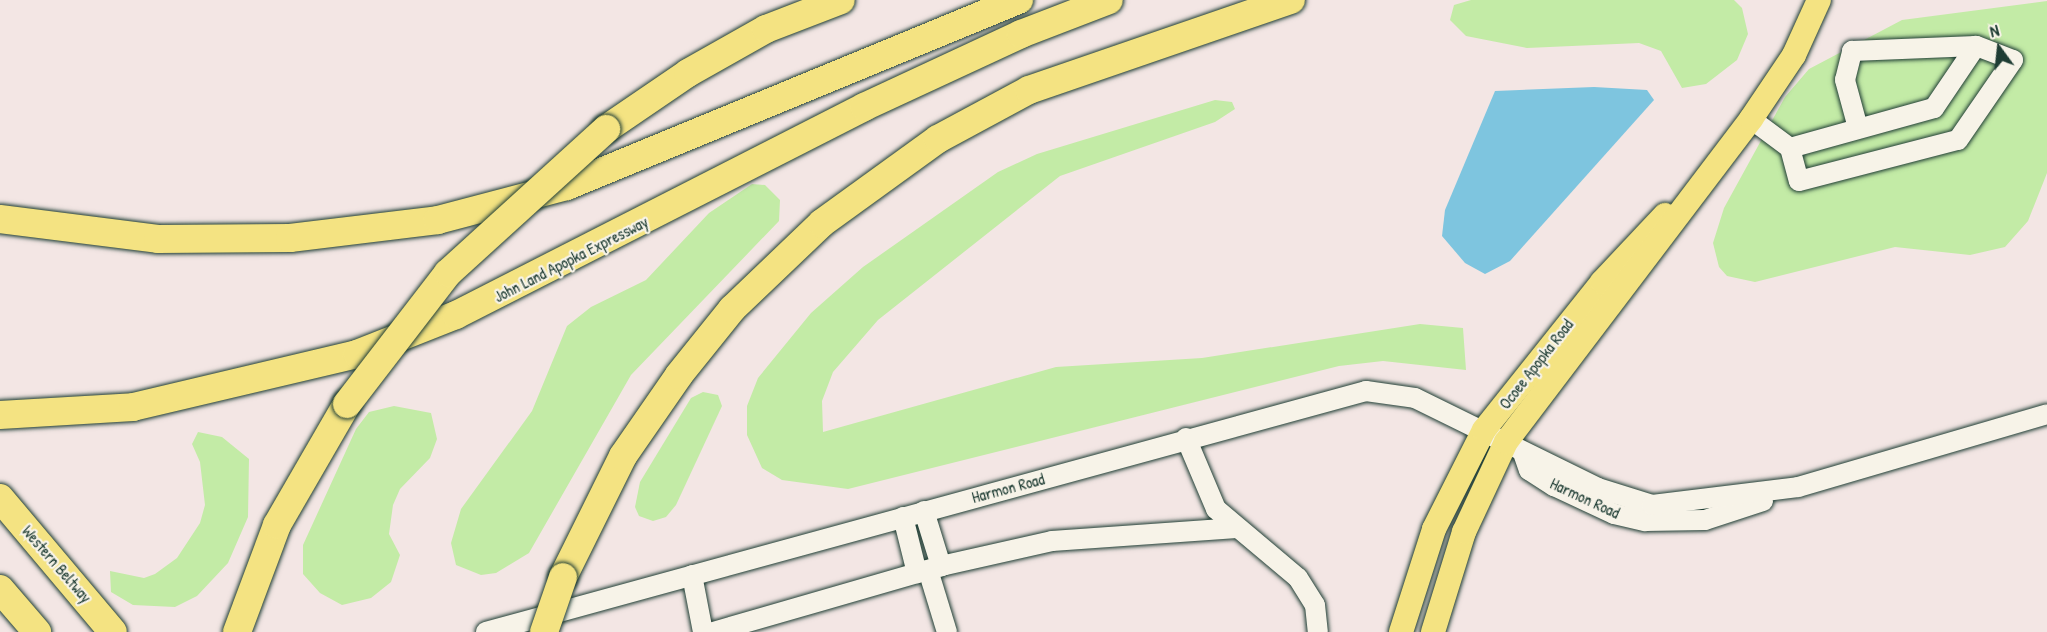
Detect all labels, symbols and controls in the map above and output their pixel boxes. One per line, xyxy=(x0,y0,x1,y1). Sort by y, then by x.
north arrow xyxy=(1969,18,2029,78)
text: N xyxy=(1987,19,2001,42)
street label: John Land Apopka Expressway xyxy=(491,212,651,306)
street label: Ocoee Apopka Road xyxy=(1495,315,1577,413)
street label: Harmon Road xyxy=(970,469,1046,507)
street label: Harmon Road xyxy=(1547,474,1623,522)
street label: Western Beltway xyxy=(18,521,96,607)

